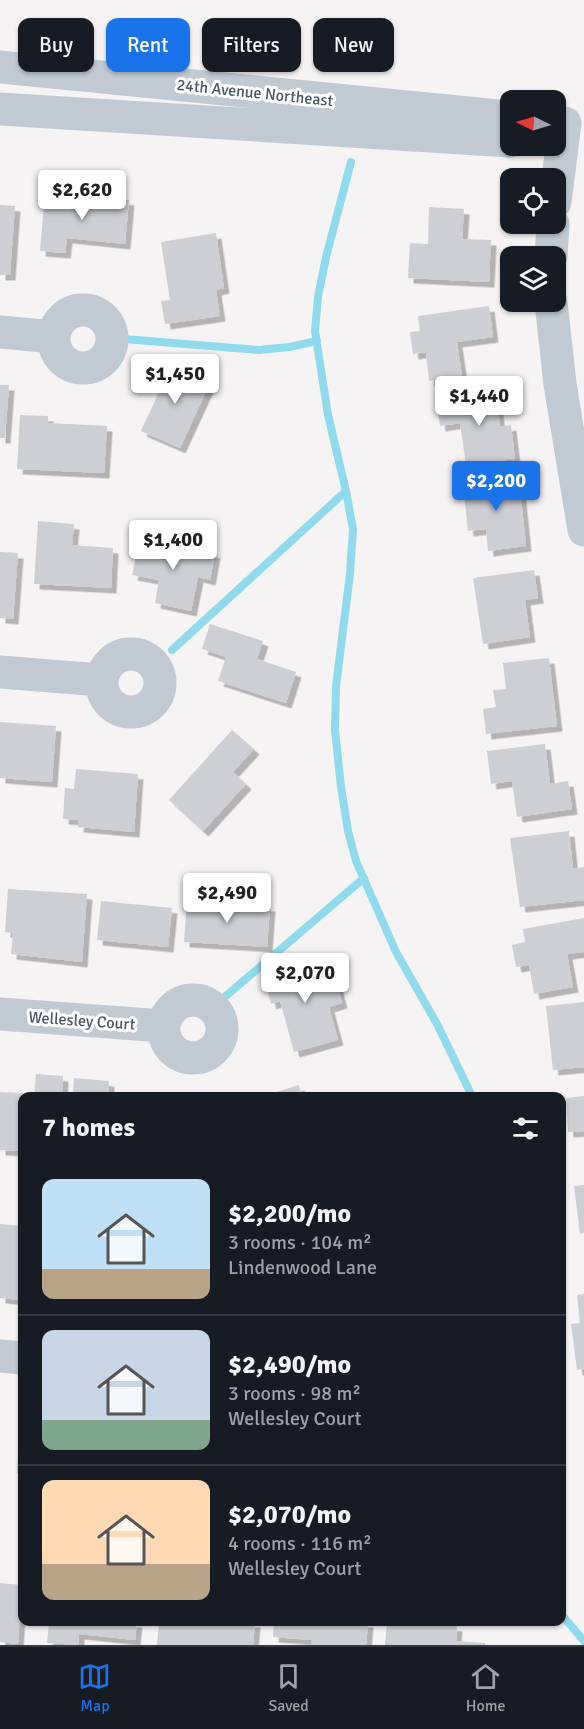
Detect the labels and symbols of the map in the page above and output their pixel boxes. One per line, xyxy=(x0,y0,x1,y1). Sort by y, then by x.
street label: 24th Avenue Northeast xyxy=(176,75,334,111)
north arrow xyxy=(500,90,566,156)
pin: $2,620 xyxy=(33,170,131,221)
pin: $1,450 xyxy=(126,354,224,405)
pin: $1,440 xyxy=(430,376,528,427)
pin: $2,200 xyxy=(447,461,545,512)
pin: $1,400 xyxy=(124,520,222,571)
pin: $2,490 xyxy=(178,873,276,924)
pin: $2,070 xyxy=(256,953,354,1004)
street label: Wellesley Court xyxy=(28,1007,136,1035)

